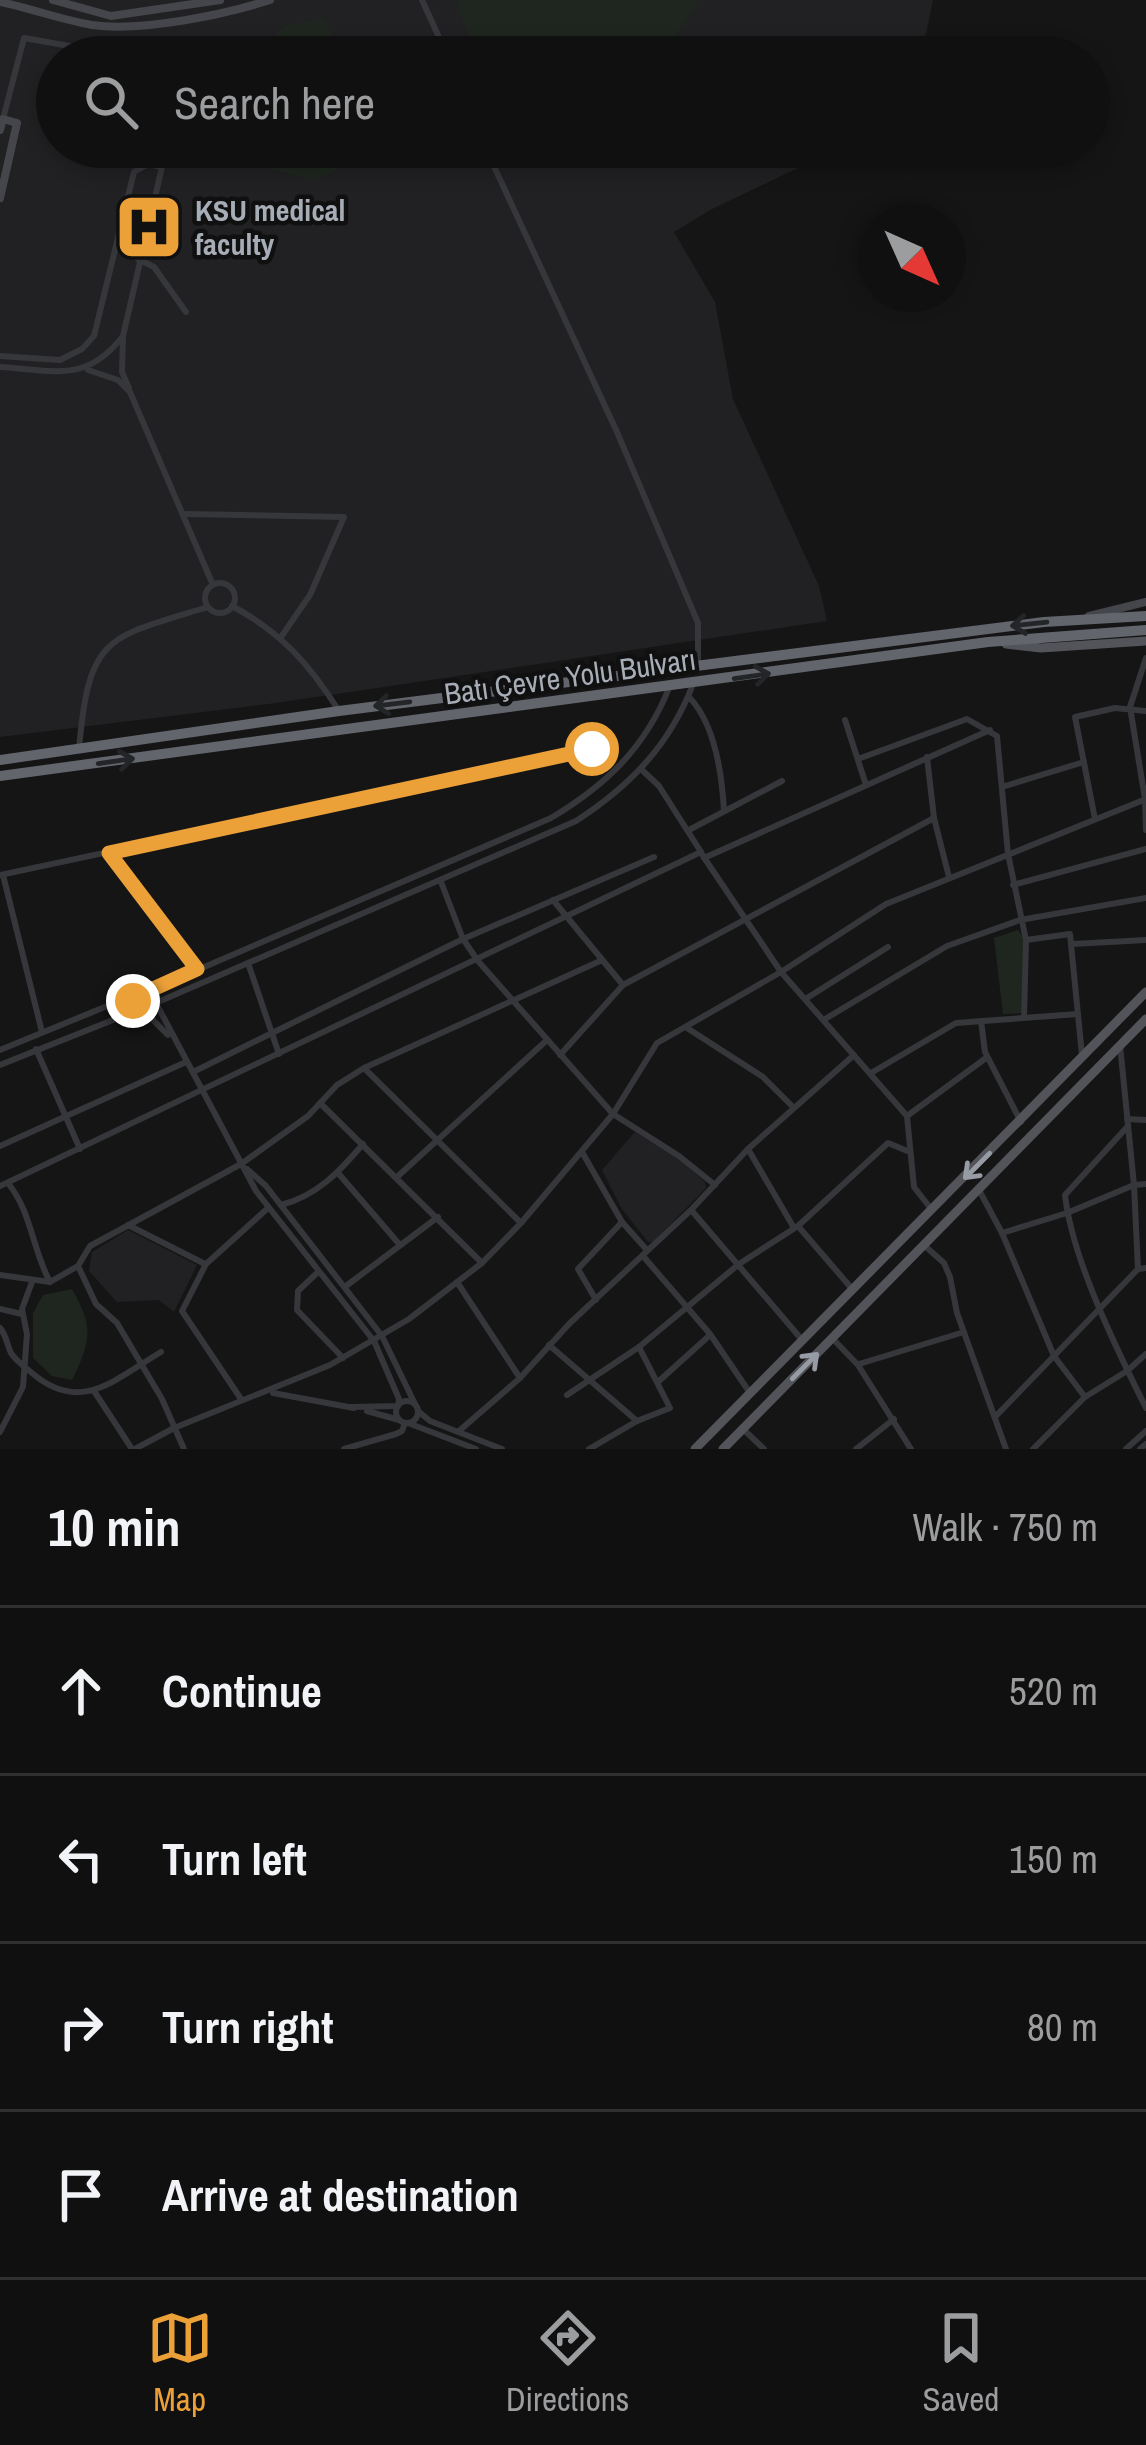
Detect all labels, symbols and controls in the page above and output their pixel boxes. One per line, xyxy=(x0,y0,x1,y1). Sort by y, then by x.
search box xyxy=(36,36,1110,168)
icon: search xyxy=(78,69,144,135)
text: Search here xyxy=(174,72,375,133)
place label: KSU medical faculty xyxy=(195,190,345,264)
hospital icon: KSU medical faculty xyxy=(114,192,184,262)
north arrow xyxy=(858,204,966,312)
one-way arrow xyxy=(1010,613,1049,636)
street label: Batı Çevre Yolu Bulvarı xyxy=(442,639,698,713)
one-way arrow xyxy=(732,664,771,687)
one-way arrow xyxy=(374,694,413,716)
route start xyxy=(565,722,619,776)
one-way arrow xyxy=(96,749,135,772)
route end xyxy=(106,974,160,1028)
one-way arrow xyxy=(963,1152,992,1180)
one-way arrow xyxy=(791,1352,819,1381)
text: 10 min xyxy=(48,1493,181,1562)
text: Walk · 750 m xyxy=(913,1501,1098,1553)
icon: ahead xyxy=(48,1658,114,1724)
text: Continue xyxy=(162,1660,322,1721)
text: 520 m xyxy=(1009,1665,1098,1717)
icon: left xyxy=(48,1826,114,1892)
text: Turn left xyxy=(162,1828,307,1889)
text: 150 m xyxy=(1009,1833,1098,1885)
icon: right xyxy=(48,1994,114,2060)
text: Turn right xyxy=(162,1996,334,2057)
text: 80 m xyxy=(1027,2001,1098,2053)
icon: arrive xyxy=(48,2162,114,2228)
text: Arrive at destination xyxy=(162,2164,519,2225)
tab: Map xyxy=(147,2305,213,2421)
tab: Directions xyxy=(506,2305,629,2421)
tab: Saved xyxy=(923,2305,999,2421)

